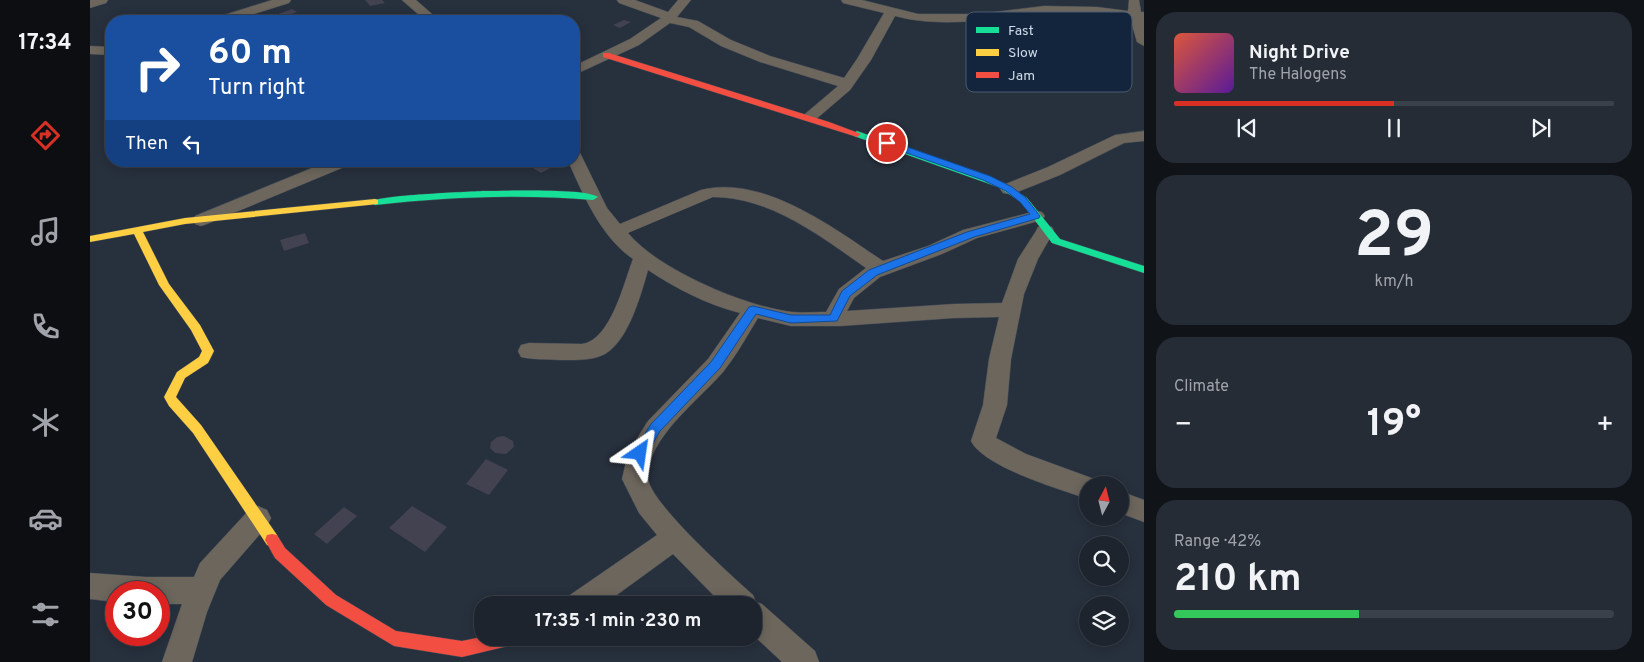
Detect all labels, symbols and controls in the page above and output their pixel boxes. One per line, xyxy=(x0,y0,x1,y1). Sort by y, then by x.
legend xyxy=(966,12,1132,92)
text: Fast xyxy=(1008,23,1034,40)
text: 17:34 xyxy=(18,30,72,57)
text: 60 m xyxy=(208,32,292,76)
icon: right xyxy=(125,35,190,100)
text: Night Drive xyxy=(1249,41,1350,65)
text: Slow xyxy=(1008,45,1038,62)
text: The Halogens xyxy=(1249,65,1347,85)
text: Jam xyxy=(1008,68,1035,85)
text: Turn right xyxy=(208,75,305,102)
icon: previous xyxy=(1233,114,1261,142)
icon: pause xyxy=(1380,114,1408,142)
icon: next xyxy=(1527,114,1555,142)
icon: directions xyxy=(28,118,63,153)
pin xyxy=(866,122,908,164)
icon: arrive xyxy=(873,129,901,157)
icon: left xyxy=(178,130,206,158)
text: Then xyxy=(125,132,168,156)
text: 29 xyxy=(1354,198,1434,280)
icon: music xyxy=(28,214,63,249)
text: km/h xyxy=(1375,272,1413,292)
icon: phone xyxy=(28,309,63,344)
text: Climate xyxy=(1174,377,1229,397)
text: 19° xyxy=(1367,401,1421,450)
icon: climate xyxy=(28,405,63,440)
text: − xyxy=(1174,408,1192,444)
text: + xyxy=(1596,408,1614,444)
position arrow xyxy=(613,426,665,478)
north arrow xyxy=(1079,476,1129,526)
map controls xyxy=(1079,476,1129,646)
icon: car xyxy=(28,501,63,536)
text: Range · 42% xyxy=(1174,532,1261,552)
button: search xyxy=(1079,536,1129,586)
text: 210 km xyxy=(1174,556,1302,605)
speed limit sign: 30 xyxy=(105,581,170,646)
button: layers xyxy=(1079,596,1129,646)
icon: filters xyxy=(28,597,63,632)
text: 17:35 · 1 min · 230 m xyxy=(535,609,701,633)

